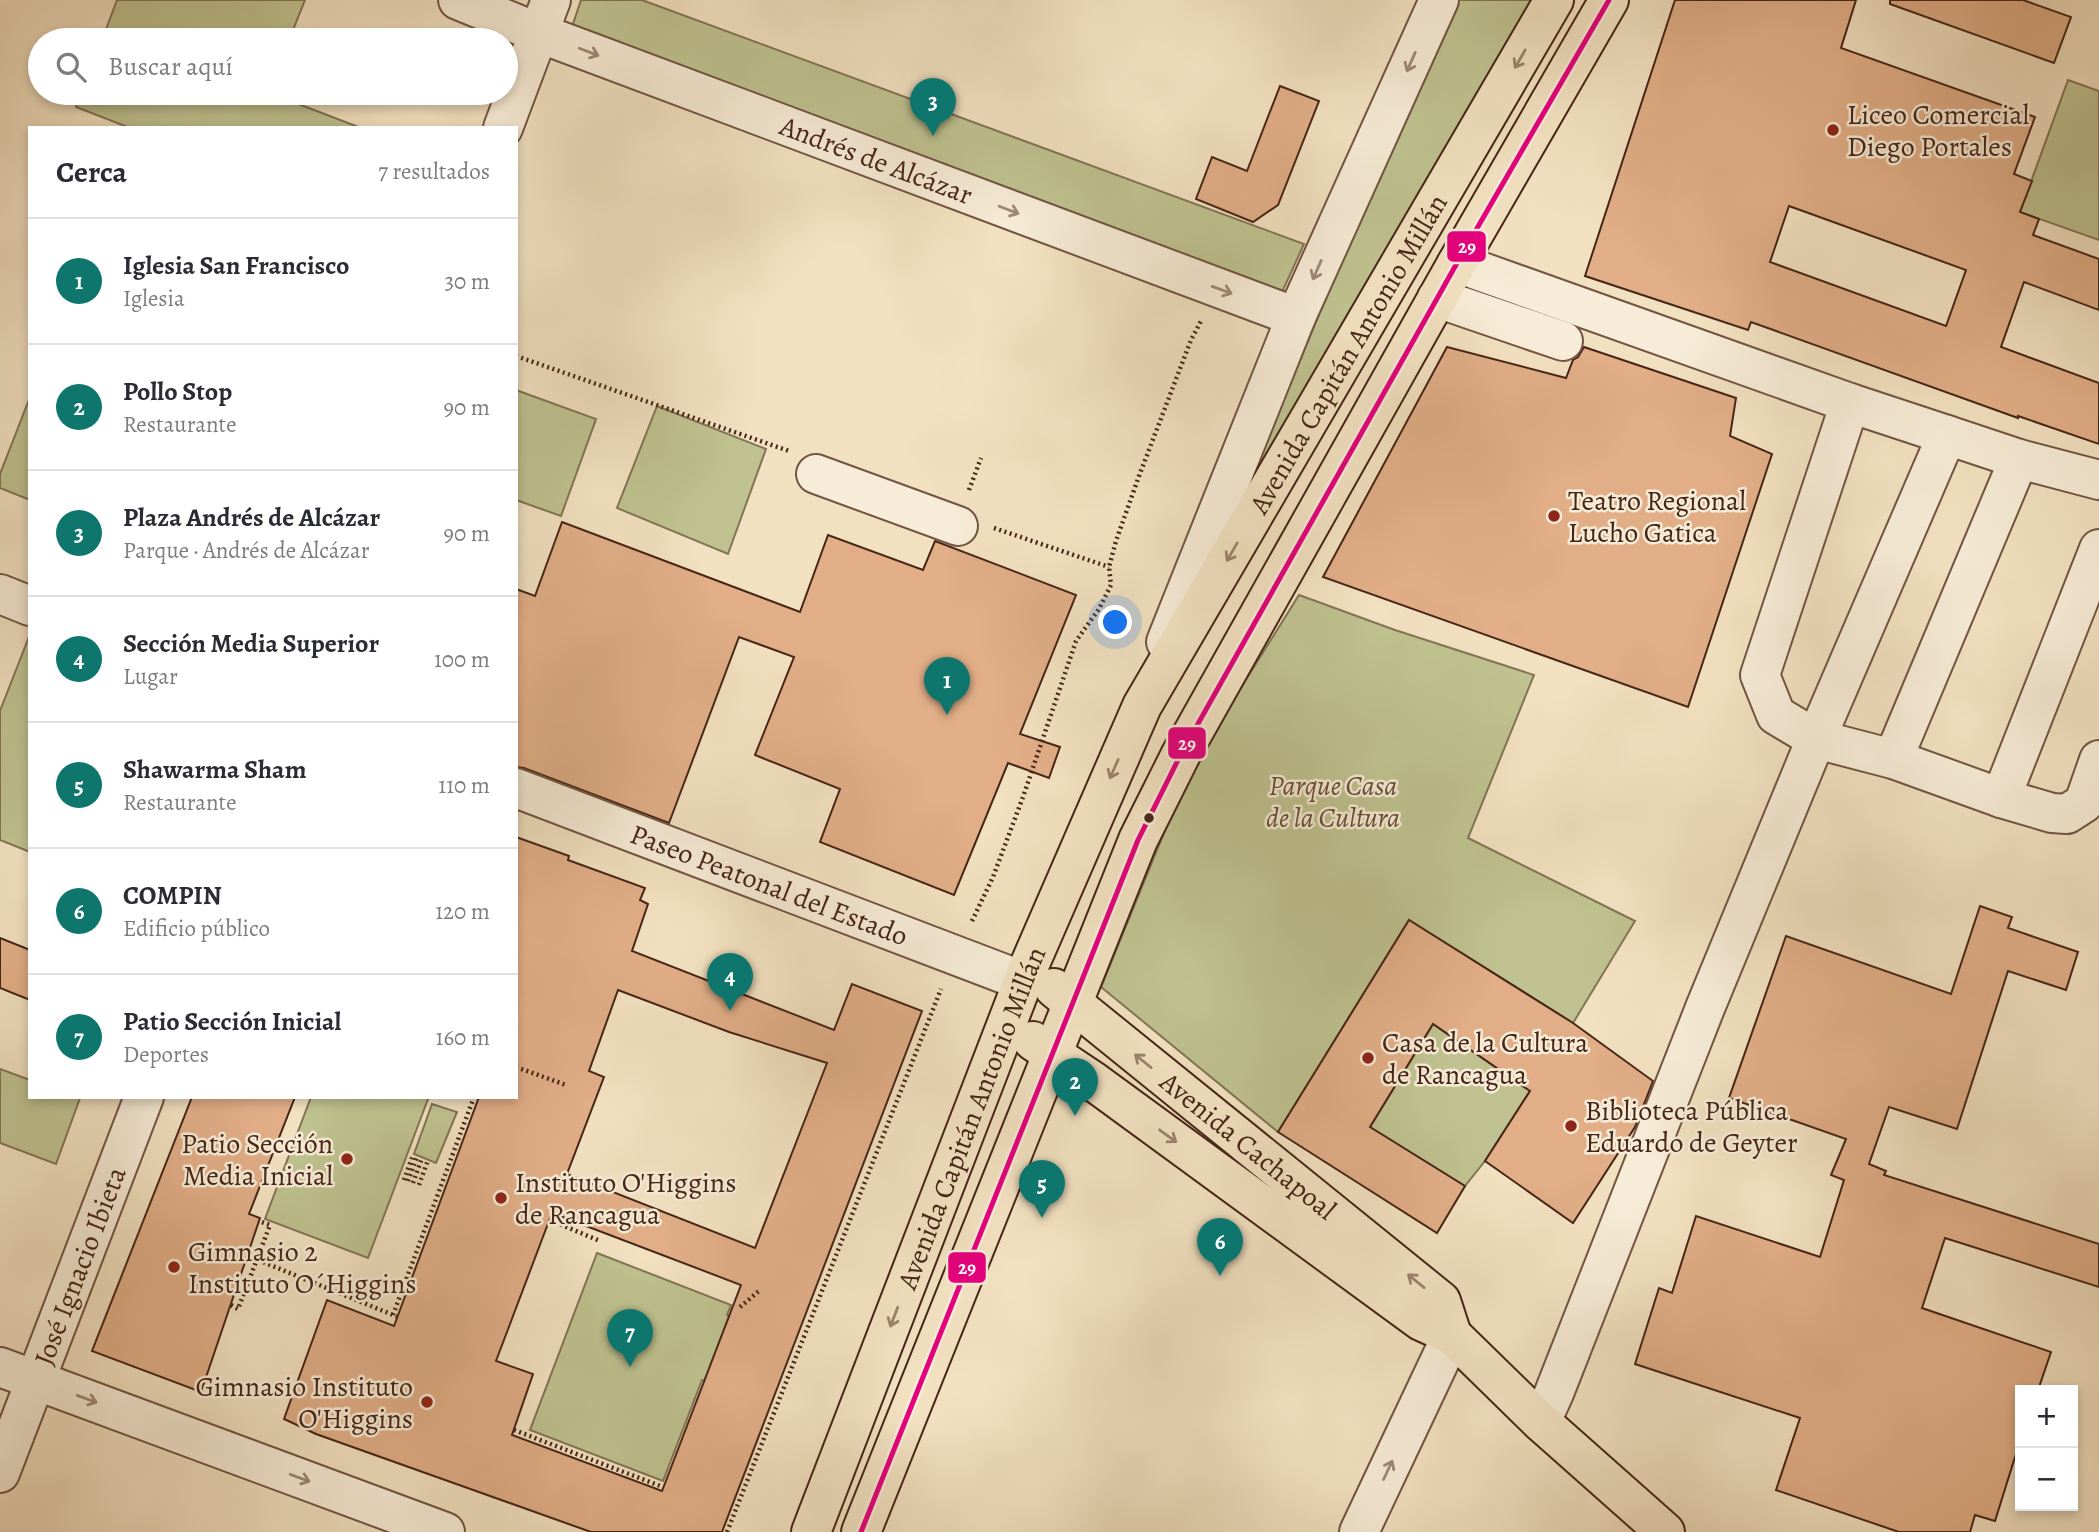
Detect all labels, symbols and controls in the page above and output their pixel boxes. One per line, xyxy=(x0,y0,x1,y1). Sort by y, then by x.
search box xyxy=(28,28,518,105)
one-way arrow xyxy=(578,47,600,59)
icon: search xyxy=(52,48,90,86)
one-way arrow xyxy=(1513,48,1526,69)
text: Buscar aquí xyxy=(108,49,233,84)
one-way arrow xyxy=(1404,51,1417,72)
pin: 3 xyxy=(910,78,956,136)
place label: Liceo Comercial Diego Portales xyxy=(1847,96,2030,166)
street label: Andrés de Alcázar xyxy=(774,107,978,214)
marker: Liceo Comercial Diego Portales xyxy=(1825,122,1841,138)
text: Cerca xyxy=(56,152,127,192)
text: 7 resultados xyxy=(378,156,490,187)
street label: Avenida Capitán Antonio Millán xyxy=(1240,187,1457,522)
one-way arrow xyxy=(997,205,1019,218)
line badge: 29 xyxy=(1446,230,1487,263)
text: 29 xyxy=(1458,234,1476,260)
text: Iglesia San Francisco xyxy=(123,248,349,283)
one-way arrow xyxy=(1310,258,1323,280)
text: 1 xyxy=(75,266,83,297)
text: 30 m xyxy=(444,266,490,297)
text: Iglesia xyxy=(123,283,185,314)
one-way arrow xyxy=(1210,285,1232,298)
text: Pollo Stop xyxy=(123,374,232,409)
text: 2 xyxy=(73,392,85,423)
text: 90 m xyxy=(444,392,490,423)
text: Restaurante xyxy=(123,409,236,440)
place label: Teatro Regional Lucho Gatica xyxy=(1568,482,1746,552)
text: Plaza Andrés de Alcázar xyxy=(123,500,380,535)
marker: Teatro Regional Lucho Gatica xyxy=(1546,508,1562,524)
text: 3 xyxy=(74,518,84,549)
text: 90 m xyxy=(444,518,490,549)
text: Parque · Andrés de Alcázar xyxy=(123,535,370,566)
one-way arrow xyxy=(1225,541,1239,561)
your location xyxy=(1098,605,1132,639)
text: Sección Media Superior xyxy=(123,626,379,661)
text: 4 xyxy=(74,644,84,675)
text: 100 m xyxy=(434,644,490,675)
pin: 1 xyxy=(924,657,970,715)
text: Lugar xyxy=(123,661,178,692)
line badge: 29 xyxy=(1167,726,1207,760)
text: 29 xyxy=(1178,731,1196,757)
text: Shawarma Sham xyxy=(123,752,306,787)
one-way arrow xyxy=(1107,757,1120,779)
park label: Parque Casa de la Cultura xyxy=(1266,767,1400,837)
text: 5 xyxy=(74,770,84,801)
text: 110 m xyxy=(438,770,490,801)
text: Restaurante xyxy=(123,787,236,818)
unlabelled marker xyxy=(1142,811,1156,825)
street label: Paseo Peatonal del Estado xyxy=(625,815,913,955)
text: COMPIN xyxy=(123,878,222,913)
text: 6 xyxy=(74,896,84,927)
text: 120 m xyxy=(435,896,490,927)
text: Edificio público xyxy=(123,913,270,944)
street label: Avenida Capitán Antonio Millán xyxy=(888,941,1055,1296)
pin: 4 xyxy=(707,953,753,1011)
text: Patio Sección Inicial xyxy=(123,1004,341,1039)
text: 7 xyxy=(74,1022,84,1053)
text: 160 m xyxy=(436,1022,490,1053)
place label: Casa de la Cultura de Rancagua xyxy=(1382,1024,1588,1094)
text: Deportes xyxy=(123,1039,209,1070)
marker: Casa de la Cultura de Rancagua xyxy=(1360,1050,1376,1066)
one-way arrow xyxy=(1134,1054,1153,1069)
pin: 2 xyxy=(1052,1058,1098,1116)
street label: Avenida Cachapoal xyxy=(1151,1063,1344,1229)
place label: Biblioteca Pública Eduardo de Geyter xyxy=(1585,1092,1798,1162)
marker: Biblioteca Pública Eduardo de Geyter xyxy=(1563,1118,1579,1134)
place label: Patio Sección Media Inicial xyxy=(181,1125,333,1195)
one-way arrow xyxy=(1158,1129,1177,1143)
marker: Patio Sección Media Inicial xyxy=(339,1151,355,1167)
pin: 5 xyxy=(1019,1160,1065,1218)
street label: José Ignacio Ibieta xyxy=(25,1161,136,1371)
place label: Instituto O'Higgins de Rancagua xyxy=(515,1164,736,1234)
marker: Instituto O'Higgins de Rancagua xyxy=(493,1190,509,1206)
pin: 6 xyxy=(1197,1218,1243,1276)
place label: Gimnasio 2 Instituto O´Higgins xyxy=(188,1233,416,1303)
line badge: 29 xyxy=(947,1251,987,1284)
text: 29 xyxy=(958,1255,976,1281)
marker: Gimnasio 2 Instituto O´Higgins xyxy=(166,1259,182,1275)
one-way arrow xyxy=(1407,1273,1425,1288)
one-way arrow xyxy=(886,1306,899,1328)
pin: 7 xyxy=(607,1309,653,1367)
place label: Gimnasio Instituto O'Higgins xyxy=(196,1368,413,1438)
map controls xyxy=(2015,1385,2078,1511)
button: + xyxy=(2015,1385,2078,1448)
one-way arrow xyxy=(75,1394,97,1406)
marker: Gimnasio Instituto O'Higgins xyxy=(419,1394,435,1410)
button: − xyxy=(2015,1448,2078,1511)
one-way arrow xyxy=(1382,1460,1395,1481)
one-way arrow xyxy=(289,1473,311,1486)

